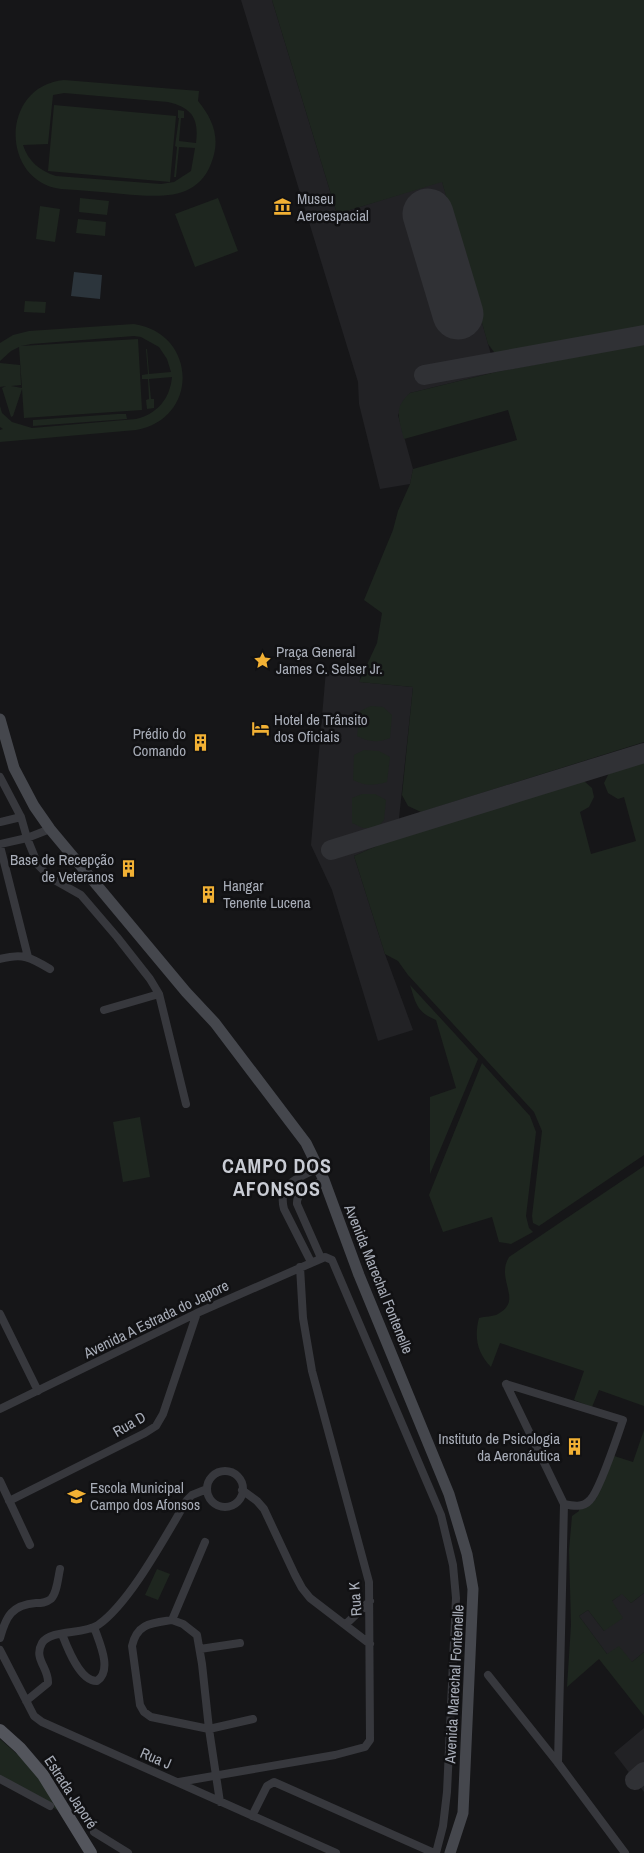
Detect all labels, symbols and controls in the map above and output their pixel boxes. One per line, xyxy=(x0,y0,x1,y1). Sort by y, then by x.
place label: Museu Aeroespacial xyxy=(296,188,369,226)
museum icon: Museu Aeroespacial xyxy=(273,197,293,217)
place label: Praça General James C. Selser Jr. xyxy=(276,641,383,679)
place icon: Praça General James C. Selser Jr. xyxy=(252,650,272,670)
place label: Hotel de Trânsito dos Oficiais xyxy=(274,709,368,747)
hotel icon: Hotel de Trânsito dos Oficiais xyxy=(250,718,270,738)
place label: Prédio do Comando xyxy=(133,723,186,761)
building icon: Prédio do Comando xyxy=(190,732,210,752)
place label: Base de Recepção de Veteranos xyxy=(10,849,114,887)
building icon: Base de Recepção de Veteranos xyxy=(118,858,138,878)
place label: Hangar Tenente Lucena xyxy=(223,875,311,913)
building icon: Hangar Tenente Lucena xyxy=(199,884,219,904)
district label: CAMPO DOS AFONSOS xyxy=(222,1152,332,1202)
street label: Avenida Marechal Fontenelle xyxy=(339,1200,419,1357)
street label: Avenida A Estrada do Japore xyxy=(79,1275,232,1364)
street label: Rua D xyxy=(109,1406,149,1442)
place label: Instituto de Psicologia da Aeronáutica xyxy=(438,1428,560,1466)
building icon: Instituto de Psicologia da Aeronáutica xyxy=(564,1437,584,1457)
place label: Escola Municipal Campo dos Afonsos xyxy=(90,1477,200,1515)
school or university icon: Escola Municipal Campo dos Afonsos xyxy=(66,1486,86,1506)
street label: Rua K xyxy=(343,1580,367,1617)
street label: Avenida Marechal Fontenelle xyxy=(439,1604,469,1765)
street label: Rua J xyxy=(137,1742,175,1774)
street label: Estrada Japoré xyxy=(39,1751,103,1833)

